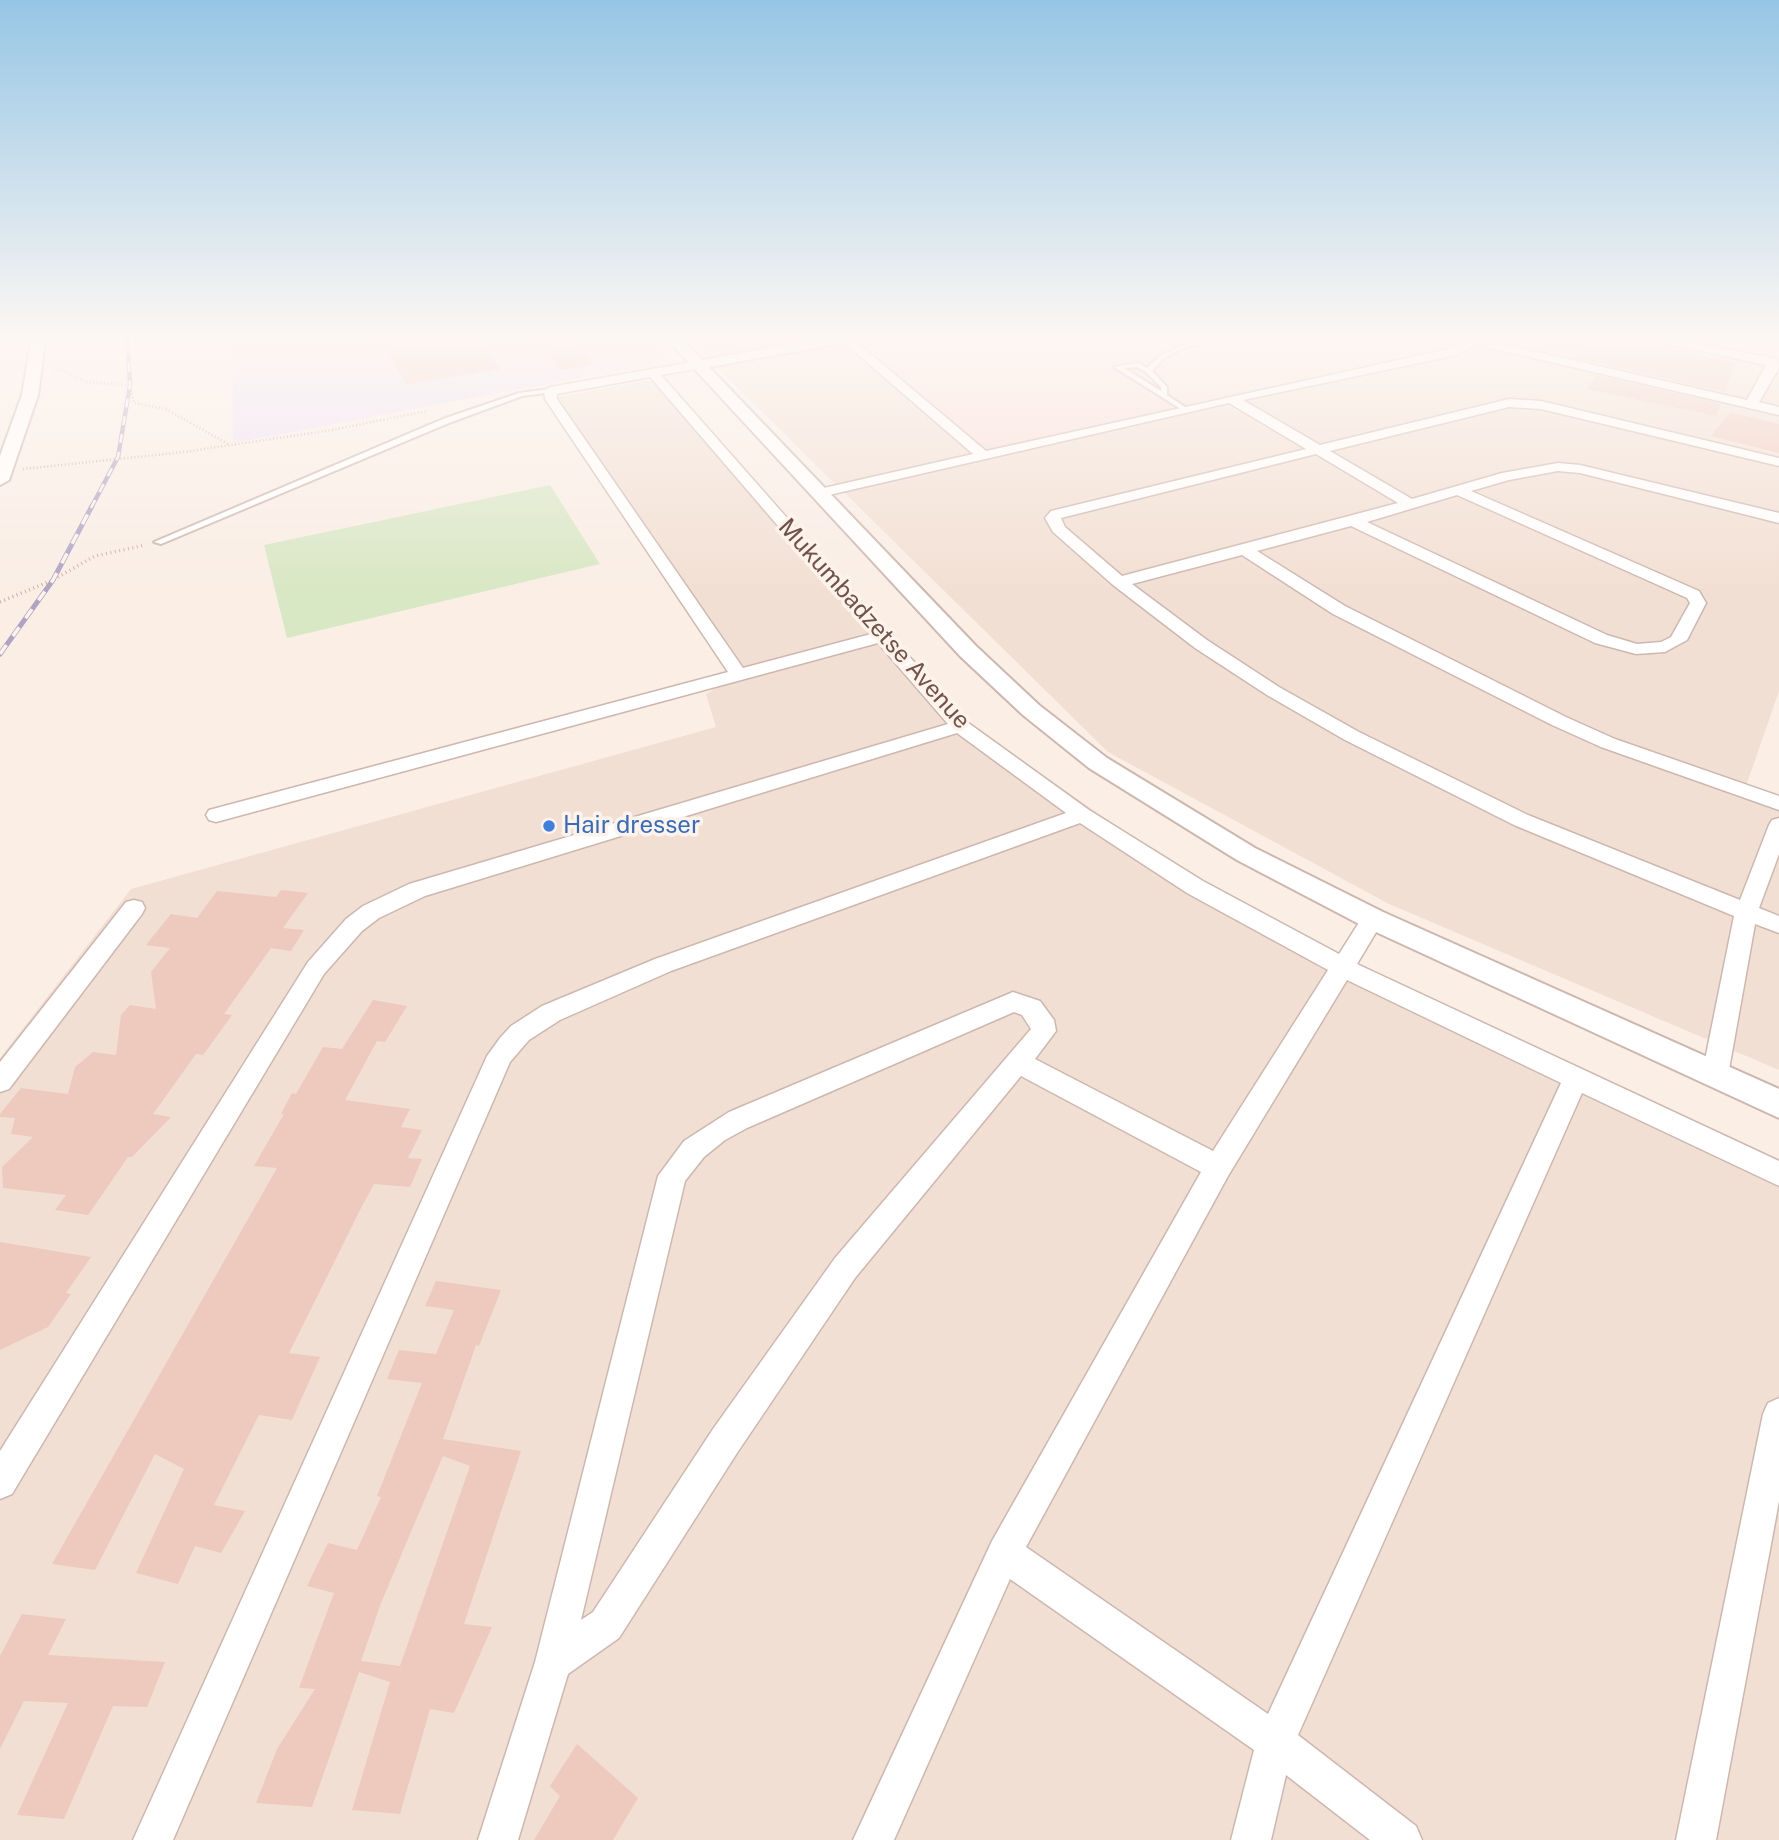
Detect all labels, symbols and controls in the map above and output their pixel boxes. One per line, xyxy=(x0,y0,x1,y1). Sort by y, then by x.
street label: Mukumbadzetse Avenue xyxy=(772,513,976,735)
place label: Hair dresser xyxy=(563,812,700,840)
marker: Hair dresser xyxy=(541,818,557,834)

